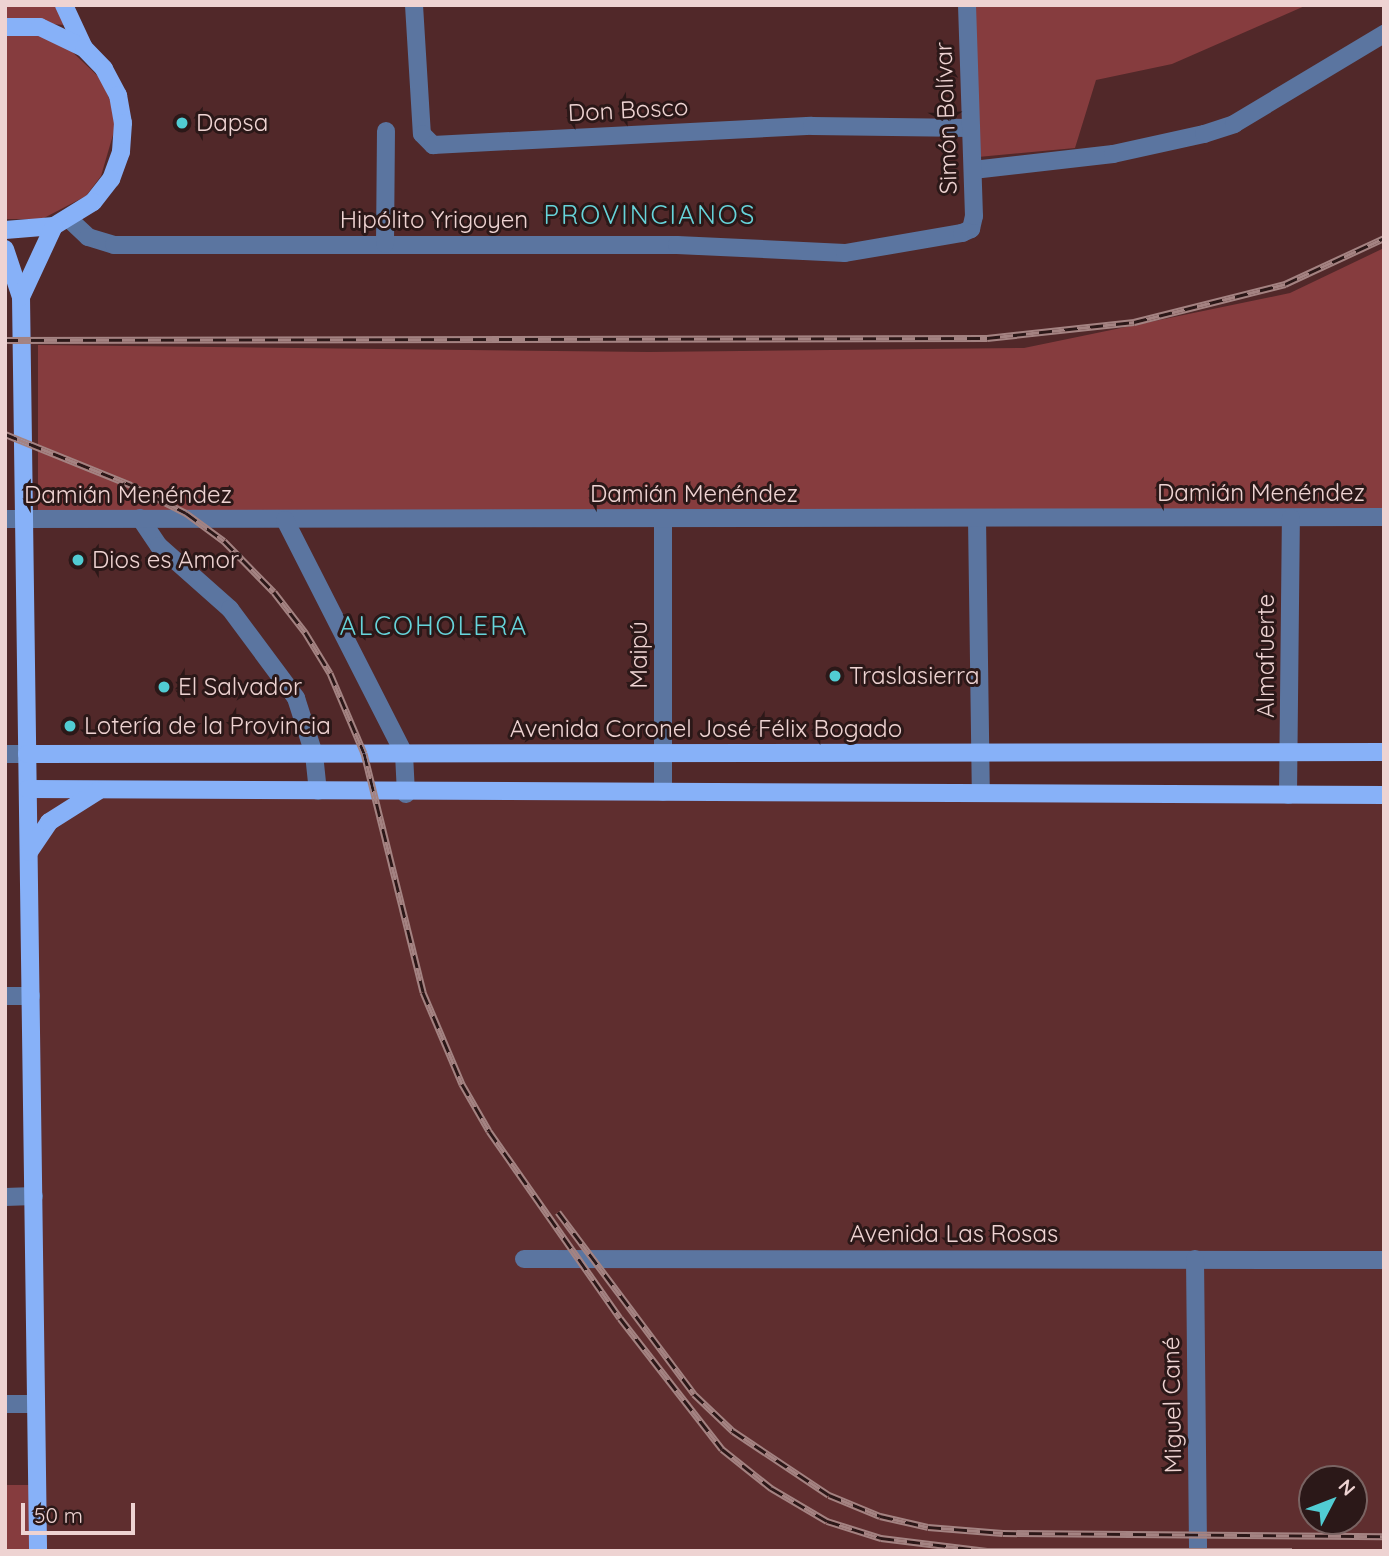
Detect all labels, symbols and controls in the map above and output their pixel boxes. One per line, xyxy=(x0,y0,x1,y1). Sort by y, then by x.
street label: Simón Bolívar xyxy=(929,41,963,195)
street label: Don Bosco xyxy=(567,92,689,128)
place label: Dapsa xyxy=(196,109,268,137)
marker: Dapsa xyxy=(174,115,190,131)
district label: PROVINCIANOS xyxy=(545,199,755,231)
street label: Hipólito Yrigoyen xyxy=(340,206,528,234)
street label: Damián Menéndez xyxy=(1157,479,1365,507)
street label: Damián Menéndez xyxy=(590,480,798,508)
street label: Damián Menéndez xyxy=(24,481,232,509)
place label: Dios es Amor xyxy=(92,546,239,574)
marker: Dios es Amor xyxy=(70,552,86,568)
street label: Almafuerte xyxy=(1252,594,1280,718)
district label: ALCOHOLERA xyxy=(341,610,527,642)
street label: Maipú xyxy=(625,621,653,689)
place label: Traslasierra xyxy=(849,662,980,690)
marker: Traslasierra xyxy=(827,668,843,684)
place label: El Salvador xyxy=(178,673,302,701)
marker: El Salvador xyxy=(156,679,172,695)
place label: Lotería de la Provincia xyxy=(84,712,331,740)
street label: Avenida Coronel José Félix Bogado xyxy=(510,715,902,743)
marker: Lotería de la Provincia xyxy=(62,718,78,734)
street label: Avenida Las Rosas xyxy=(850,1220,1058,1248)
street label: Miguel Cané xyxy=(1156,1336,1188,1474)
north arrow xyxy=(1298,1465,1368,1535)
text: N xyxy=(1334,1474,1361,1501)
scale bar xyxy=(24,1490,138,1534)
text: 50 m xyxy=(34,1502,83,1528)

